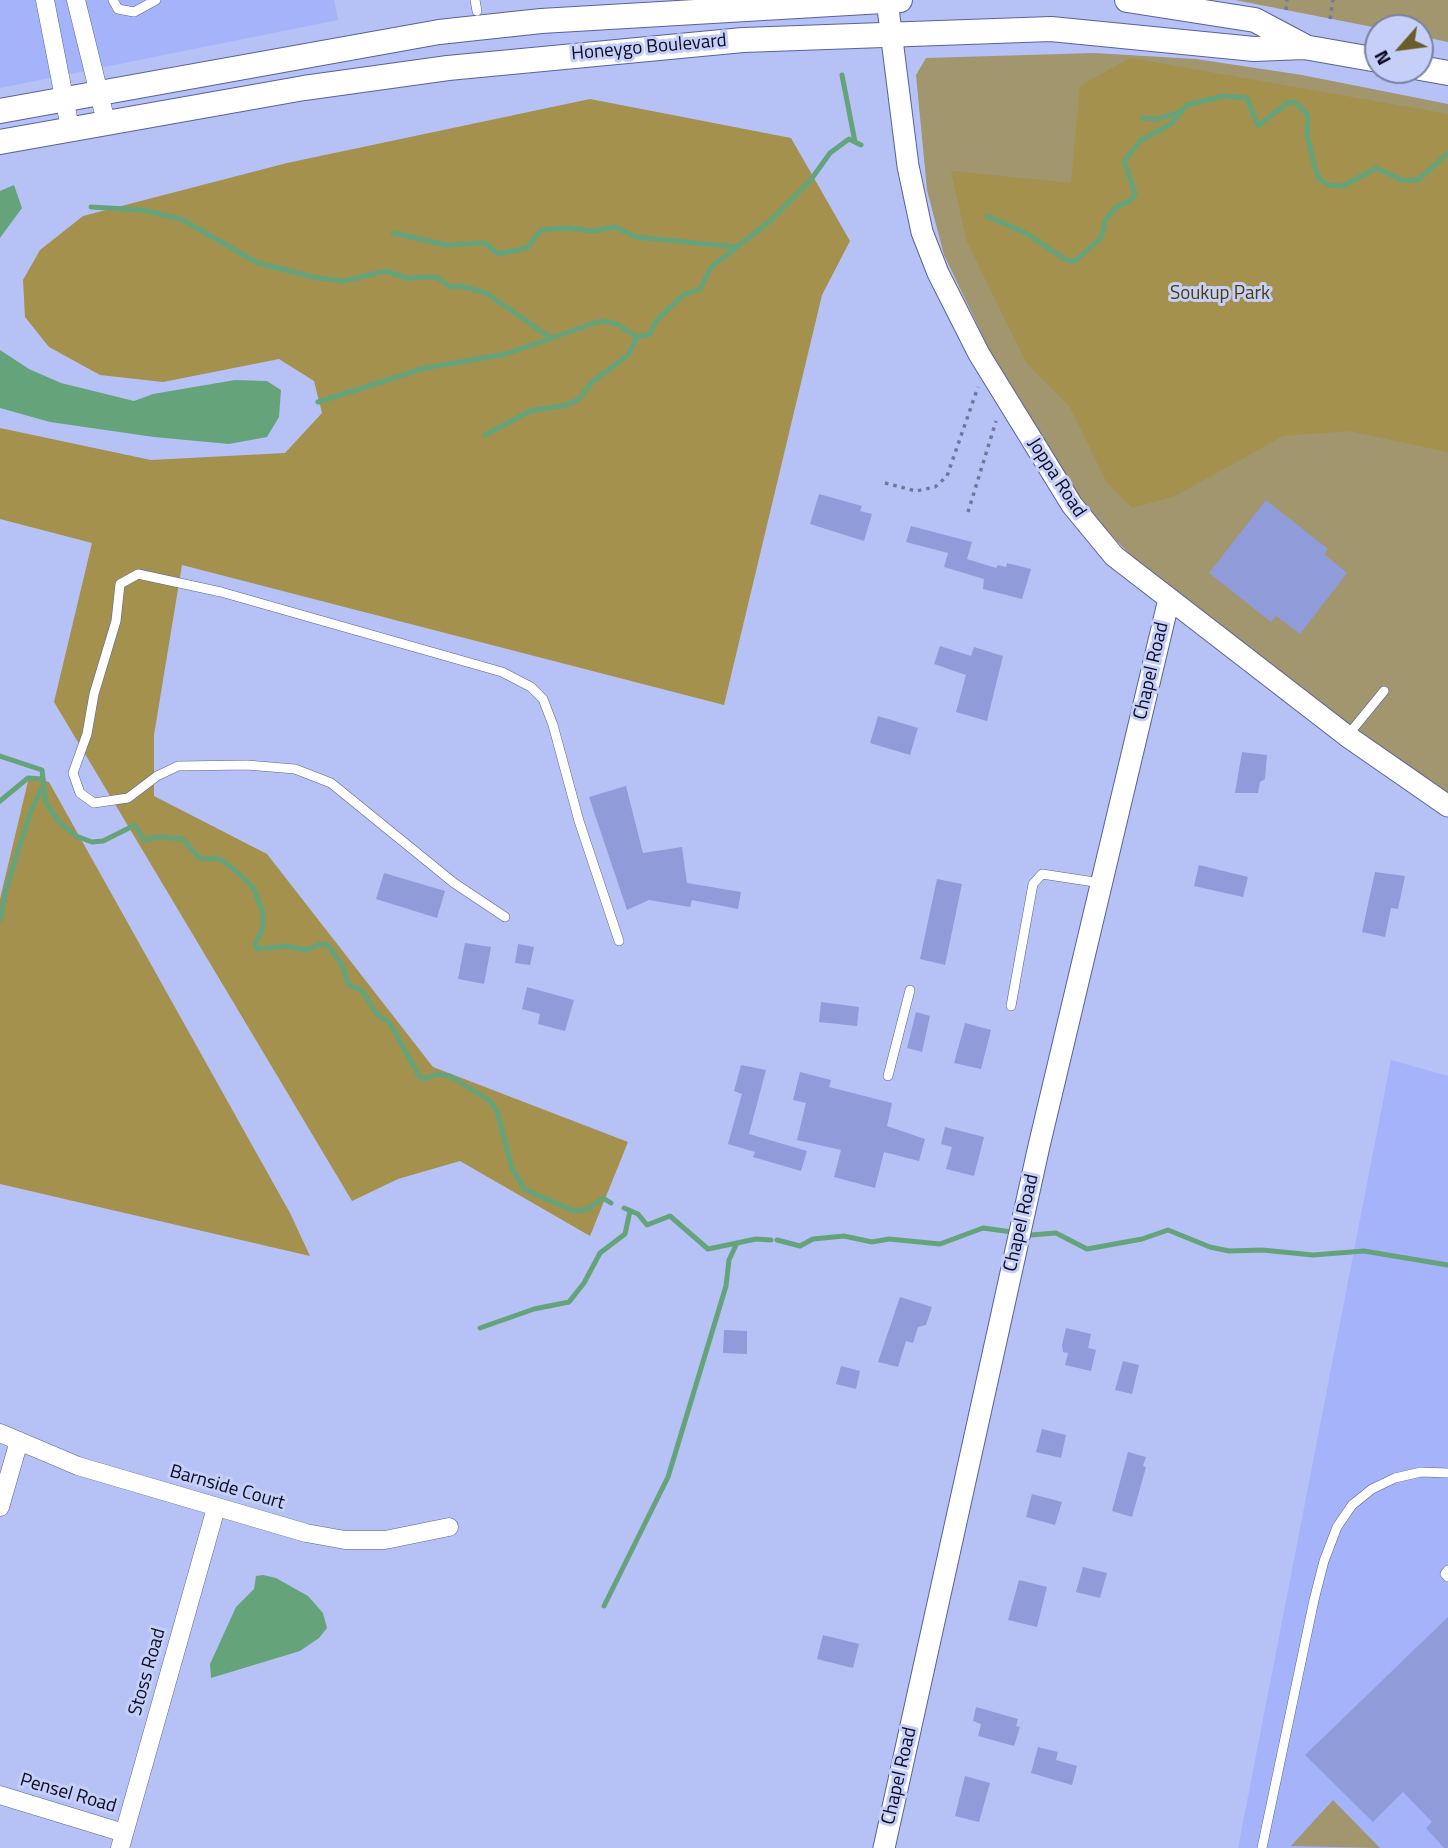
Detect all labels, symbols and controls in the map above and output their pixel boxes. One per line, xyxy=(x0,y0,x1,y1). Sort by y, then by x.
north arrow xyxy=(1364,14,1434,84)
street label: Honeygo Boulevard xyxy=(570,30,728,66)
text: N xyxy=(1366,46,1398,71)
park label: Soukup Park xyxy=(1170,283,1270,305)
street label: Joppa Road xyxy=(1022,434,1090,522)
street label: Chapel Road xyxy=(1130,620,1174,722)
street label: Chapel Road xyxy=(1000,1172,1044,1274)
street label: Barnside Court xyxy=(167,1461,287,1515)
street label: Stoss Road xyxy=(125,1626,171,1718)
street label: Chapel Road xyxy=(878,1725,922,1827)
street label: Pensel Road xyxy=(17,1769,119,1819)

